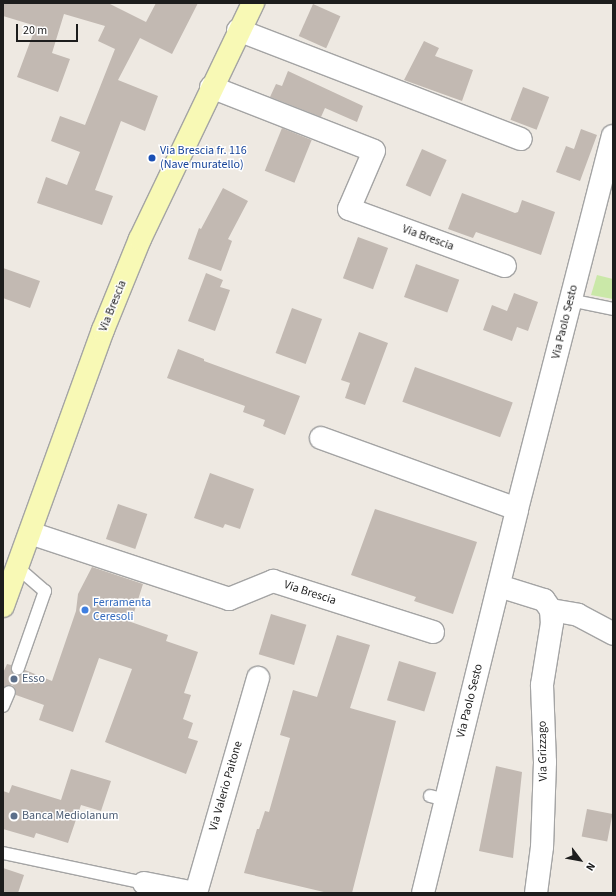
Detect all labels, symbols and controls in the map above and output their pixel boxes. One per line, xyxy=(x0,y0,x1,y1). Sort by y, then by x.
scale bar xyxy=(18,16,80,42)
text: 20 m xyxy=(23,22,47,39)
place label: Via Brescia fr. 116 (Nave muratello) xyxy=(160,144,247,172)
marker: Via Brescia fr. 116 (Nave muratello) xyxy=(147,153,157,163)
street label: Via Brescia xyxy=(400,222,456,254)
street label: Via Brescia xyxy=(96,278,130,334)
street label: Via Paolo Sesto xyxy=(549,283,581,361)
street label: Via Brescia xyxy=(282,578,338,608)
place label: Ferramenta Ceresoli xyxy=(93,596,151,624)
marker: Ferramenta Ceresoli xyxy=(80,605,90,615)
street label: Via Paolo Sesto xyxy=(454,662,486,740)
place label: Esso xyxy=(22,672,45,686)
marker: Esso xyxy=(9,674,19,684)
street label: Via Grizzago xyxy=(535,721,551,781)
street label: Via Valerio Paitone xyxy=(206,739,246,833)
place label: Banca Mediolanum xyxy=(22,809,118,823)
marker: Banca Mediolanum xyxy=(9,811,19,821)
north arrow xyxy=(560,840,600,880)
text: N xyxy=(582,860,599,874)

